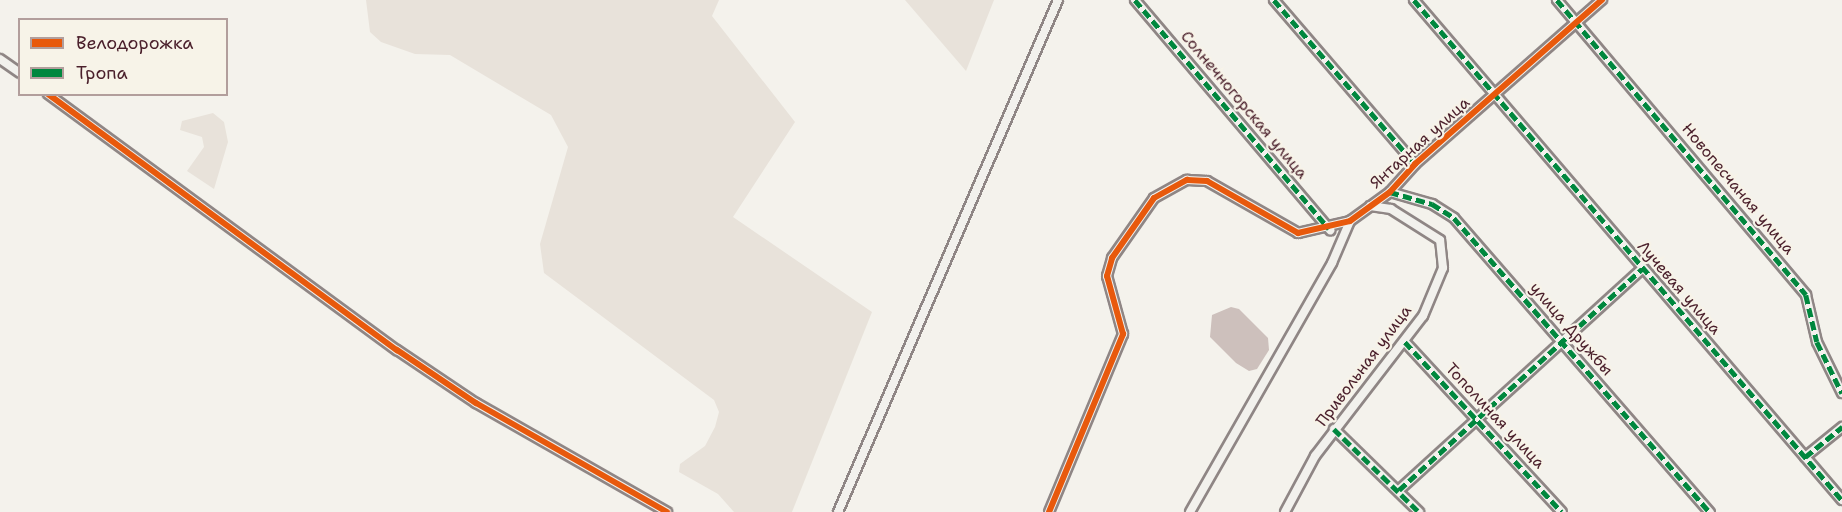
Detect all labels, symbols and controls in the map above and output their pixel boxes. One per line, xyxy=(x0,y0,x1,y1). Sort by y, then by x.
legend xyxy=(18,18,228,96)
street label: Солнечногорская улица xyxy=(1176,27,1312,183)
text: Велодорожка xyxy=(76,31,194,55)
text: Тропа xyxy=(76,61,128,85)
street label: Янтарная улица xyxy=(1366,93,1474,193)
street label: Новопесчаная улица xyxy=(1678,120,1798,258)
street label: Лучевая улица xyxy=(1633,237,1725,339)
street label: улица Дружбы xyxy=(1525,278,1617,380)
street label: Привольная улица xyxy=(1312,302,1416,430)
street label: Тополиная улица xyxy=(1441,359,1549,473)

